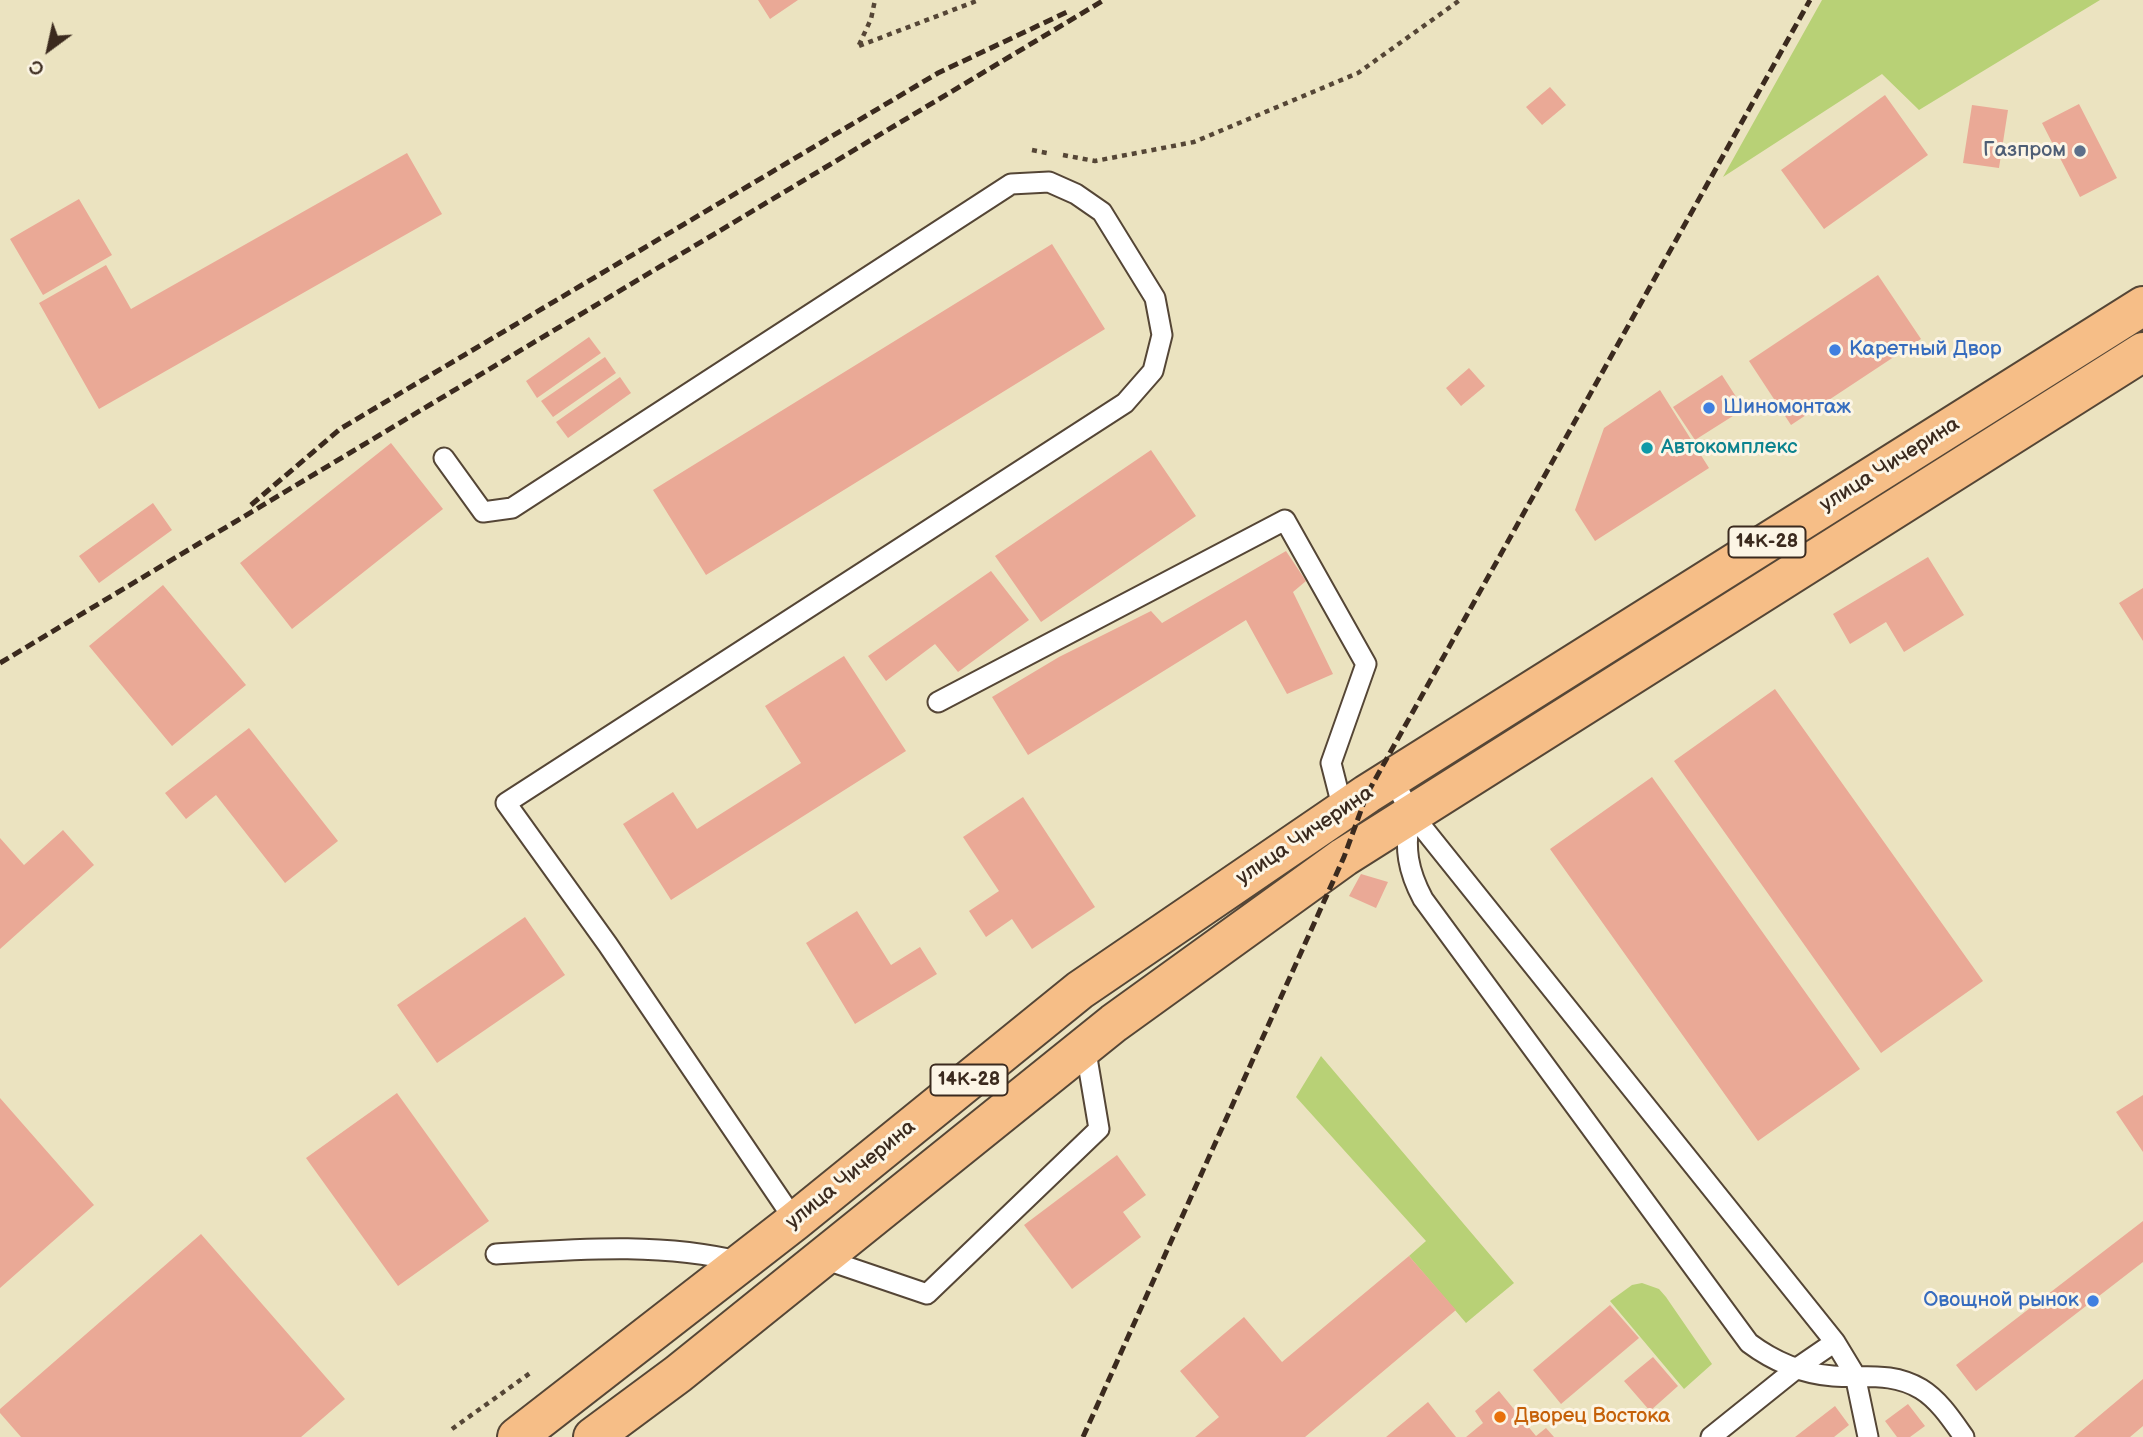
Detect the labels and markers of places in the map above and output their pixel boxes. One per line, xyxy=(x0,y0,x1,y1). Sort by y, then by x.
place label: Газпром xyxy=(1983,138,2066,164)
marker: Газпром xyxy=(2072,143,2088,159)
place label: Каретный Двор xyxy=(1849,337,2002,363)
marker: Каретный Двор xyxy=(1827,342,1843,358)
place label: Шиномонтаж xyxy=(1723,395,1851,421)
marker: Шиномонтаж xyxy=(1701,400,1717,416)
place label: Автокомплекс xyxy=(1661,435,1798,461)
marker: Автокомплекс xyxy=(1639,440,1655,456)
place label: Овощной рынок xyxy=(1923,1288,2079,1314)
marker: Овощной рынок xyxy=(2085,1293,2101,1309)
place label: Дворец Востока xyxy=(1514,1404,1671,1430)
marker: Дворец Востока xyxy=(1492,1409,1508,1425)

